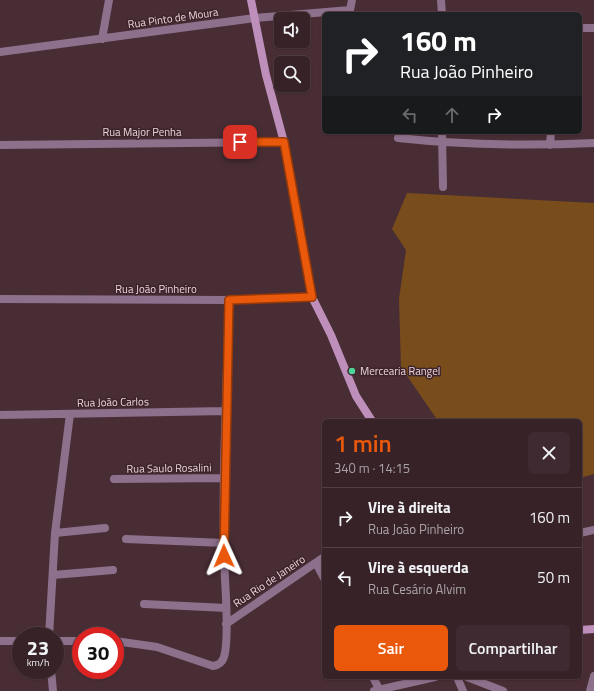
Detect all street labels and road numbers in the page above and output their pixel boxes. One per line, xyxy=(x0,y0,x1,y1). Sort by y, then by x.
street label: Rua Pinto de Moura xyxy=(127,4,220,32)
street label: Rua Major Penha xyxy=(102,124,182,140)
street label: Rua João Pinheiro xyxy=(115,281,197,297)
street label: Rua João Carlos xyxy=(77,393,149,411)
street label: Rua Saulo Rosalini xyxy=(126,459,212,477)
street label: Rua Rio de Janeiro xyxy=(230,551,308,611)

